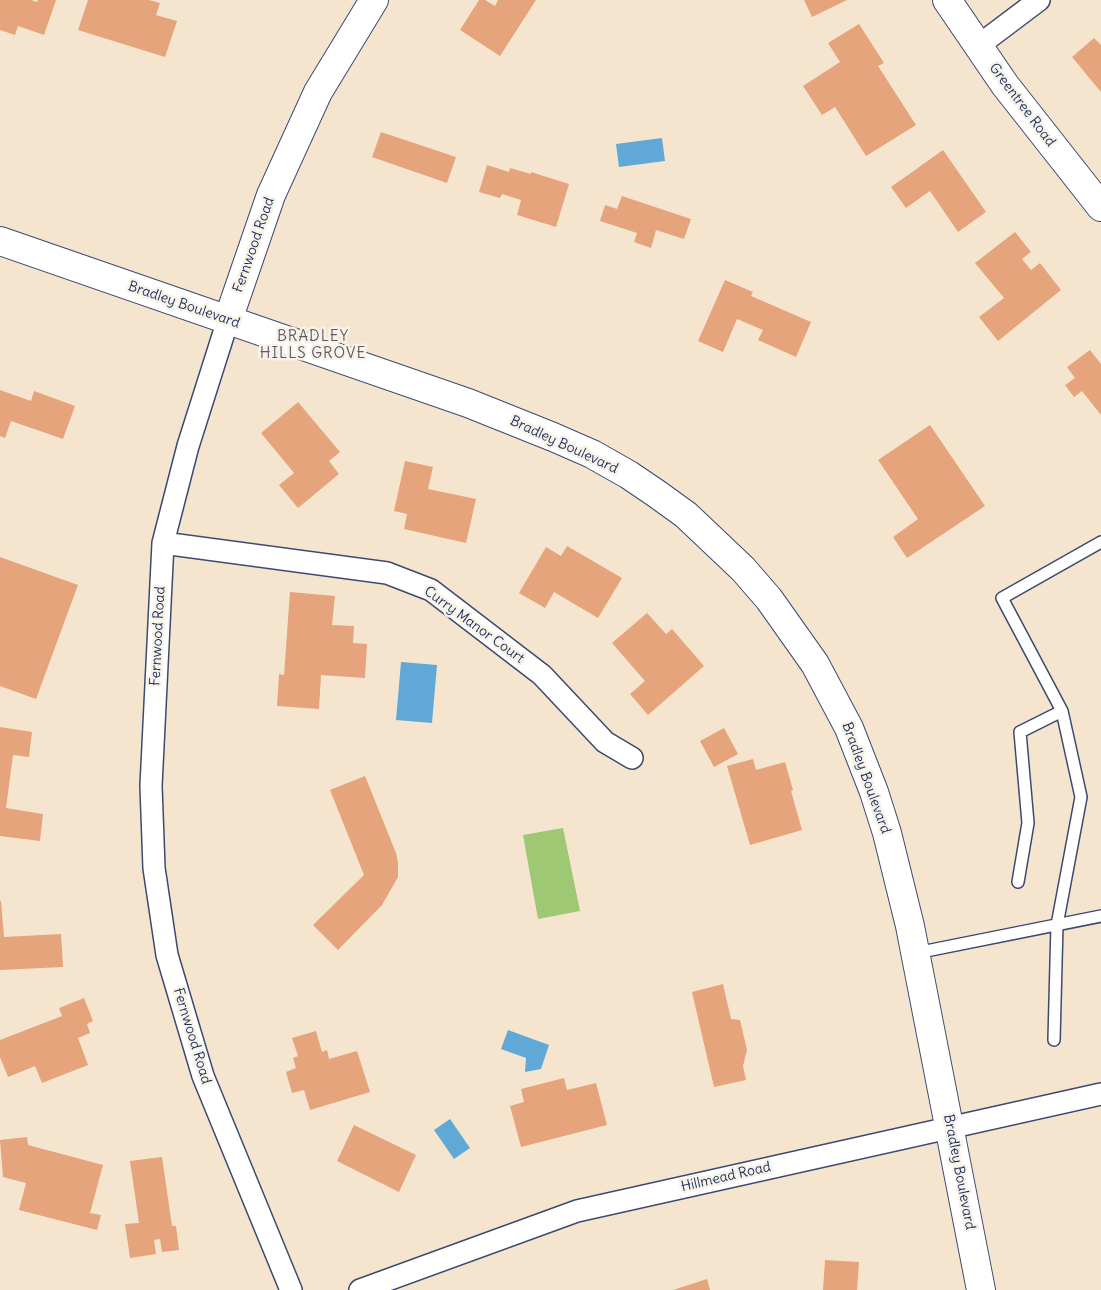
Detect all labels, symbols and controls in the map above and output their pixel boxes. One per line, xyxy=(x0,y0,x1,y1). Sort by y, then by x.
street label: Greentree Road xyxy=(985,60,1059,150)
street label: Fernwood Road xyxy=(230,195,278,295)
street label: Bradley Boulevard xyxy=(126,278,242,332)
district label: BRADLEY HILLS GROVE xyxy=(258,328,368,363)
street label: Bradley Boulevard xyxy=(507,413,621,477)
street label: Curry Manor Court xyxy=(421,583,527,667)
street label: Fernwood Road xyxy=(147,586,169,686)
street label: Bradley Boulevard xyxy=(838,720,894,836)
street label: Fernwood Road xyxy=(169,986,215,1086)
street label: Bradley Boulevard xyxy=(940,1113,978,1231)
street label: Hillmead Road xyxy=(679,1159,773,1195)

